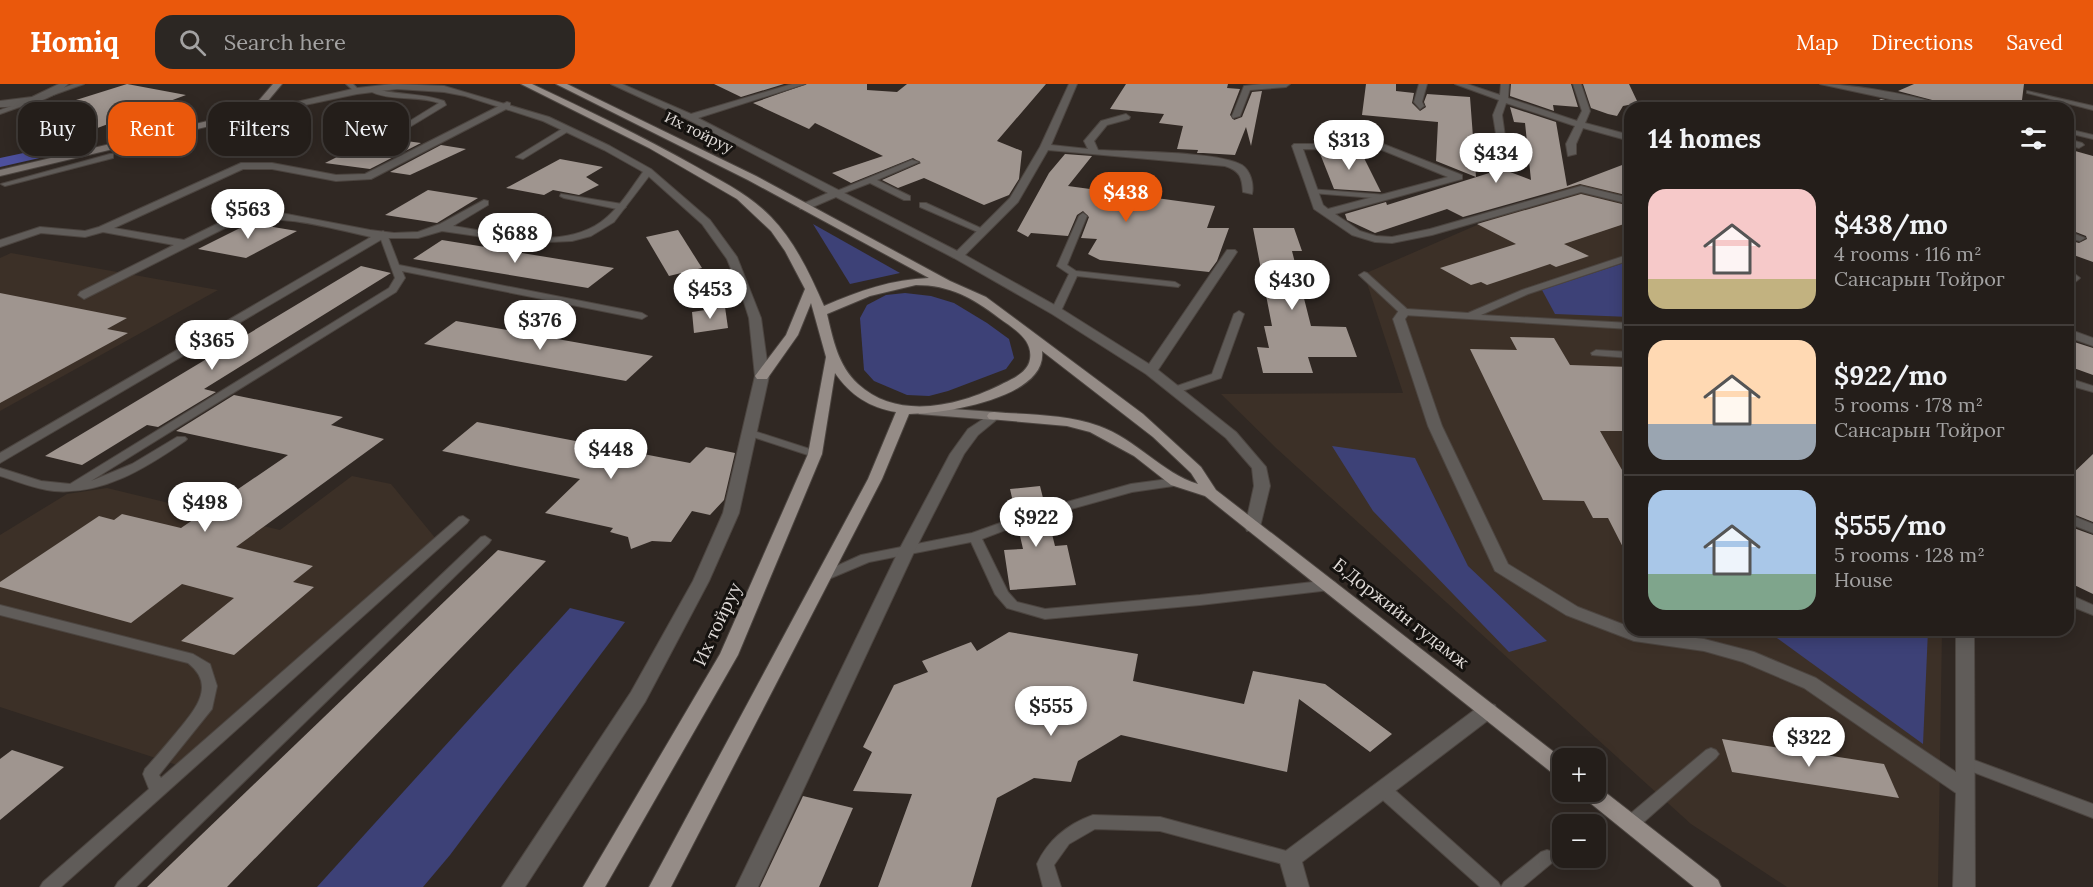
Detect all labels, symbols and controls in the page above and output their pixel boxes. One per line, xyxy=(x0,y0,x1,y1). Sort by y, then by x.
search box xyxy=(155,15,575,69)
text: Homiq xyxy=(30,24,119,60)
icon: search xyxy=(176,26,209,59)
text: Search here xyxy=(224,28,346,56)
text: Map xyxy=(1796,29,1839,56)
text: Directions xyxy=(1872,29,1973,56)
text: Saved xyxy=(2006,29,2063,56)
chip: Buy xyxy=(18,102,96,156)
chip: Rent xyxy=(108,102,196,156)
chip: Filters xyxy=(208,102,311,156)
chip: New xyxy=(323,102,409,156)
street label: Их тойруу xyxy=(661,107,737,157)
pin: $313 xyxy=(1313,120,1385,171)
text: 14 homes xyxy=(1648,122,1761,155)
icon: filters xyxy=(2017,122,2050,155)
text: $313 xyxy=(1328,127,1370,152)
pin: $434 xyxy=(1460,133,1532,184)
text: $434 xyxy=(1474,140,1518,165)
pin: $438 xyxy=(1090,172,1162,223)
text: $438 xyxy=(1103,179,1149,204)
pin: $563 xyxy=(212,189,284,240)
text: $563 xyxy=(225,196,271,221)
text: $438/mo xyxy=(1834,208,1948,241)
pin: $688 xyxy=(479,213,551,264)
icon: home xyxy=(1696,213,1768,285)
text: $688 xyxy=(492,220,538,245)
text: 4 rooms · 116 m² xyxy=(1834,241,1982,266)
pin: $430 xyxy=(1256,260,1328,311)
text: Сансарын Тойрог xyxy=(1834,266,2005,291)
text: $430 xyxy=(1269,267,1315,292)
pin: $453 xyxy=(674,269,746,320)
text: $453 xyxy=(688,276,732,301)
pin: $376 xyxy=(504,300,576,351)
text: $376 xyxy=(518,307,562,332)
pin: $365 xyxy=(176,320,248,371)
text: $365 xyxy=(189,327,235,352)
text: $922/mo xyxy=(1834,359,1947,392)
icon: home xyxy=(1696,364,1768,436)
text: 5 rooms · 178 m² xyxy=(1834,392,1983,417)
text: Сансарын Тойрог xyxy=(1834,417,2005,442)
pin: $448 xyxy=(575,429,647,480)
text: $448 xyxy=(588,436,634,461)
pin: $498 xyxy=(169,482,241,533)
text: $498 xyxy=(182,489,228,514)
pin: $922 xyxy=(1000,497,1072,548)
text: $922 xyxy=(1014,504,1058,529)
text: $555/mo xyxy=(1834,509,1946,542)
icon: home xyxy=(1696,514,1768,586)
text: 5 rooms · 128 m² xyxy=(1834,542,1985,567)
street label: Б.Доржийн гудамж xyxy=(1328,553,1474,673)
text: House xyxy=(1834,567,1893,592)
street label: Их тойруу xyxy=(688,578,746,669)
pin: $555 xyxy=(1015,686,1087,737)
text: $555 xyxy=(1029,693,1073,718)
pin: $322 xyxy=(1773,717,1845,768)
text: $322 xyxy=(1787,724,1831,749)
map controls xyxy=(1552,748,1606,868)
button: + xyxy=(1552,748,1606,802)
button: − xyxy=(1552,814,1606,868)

